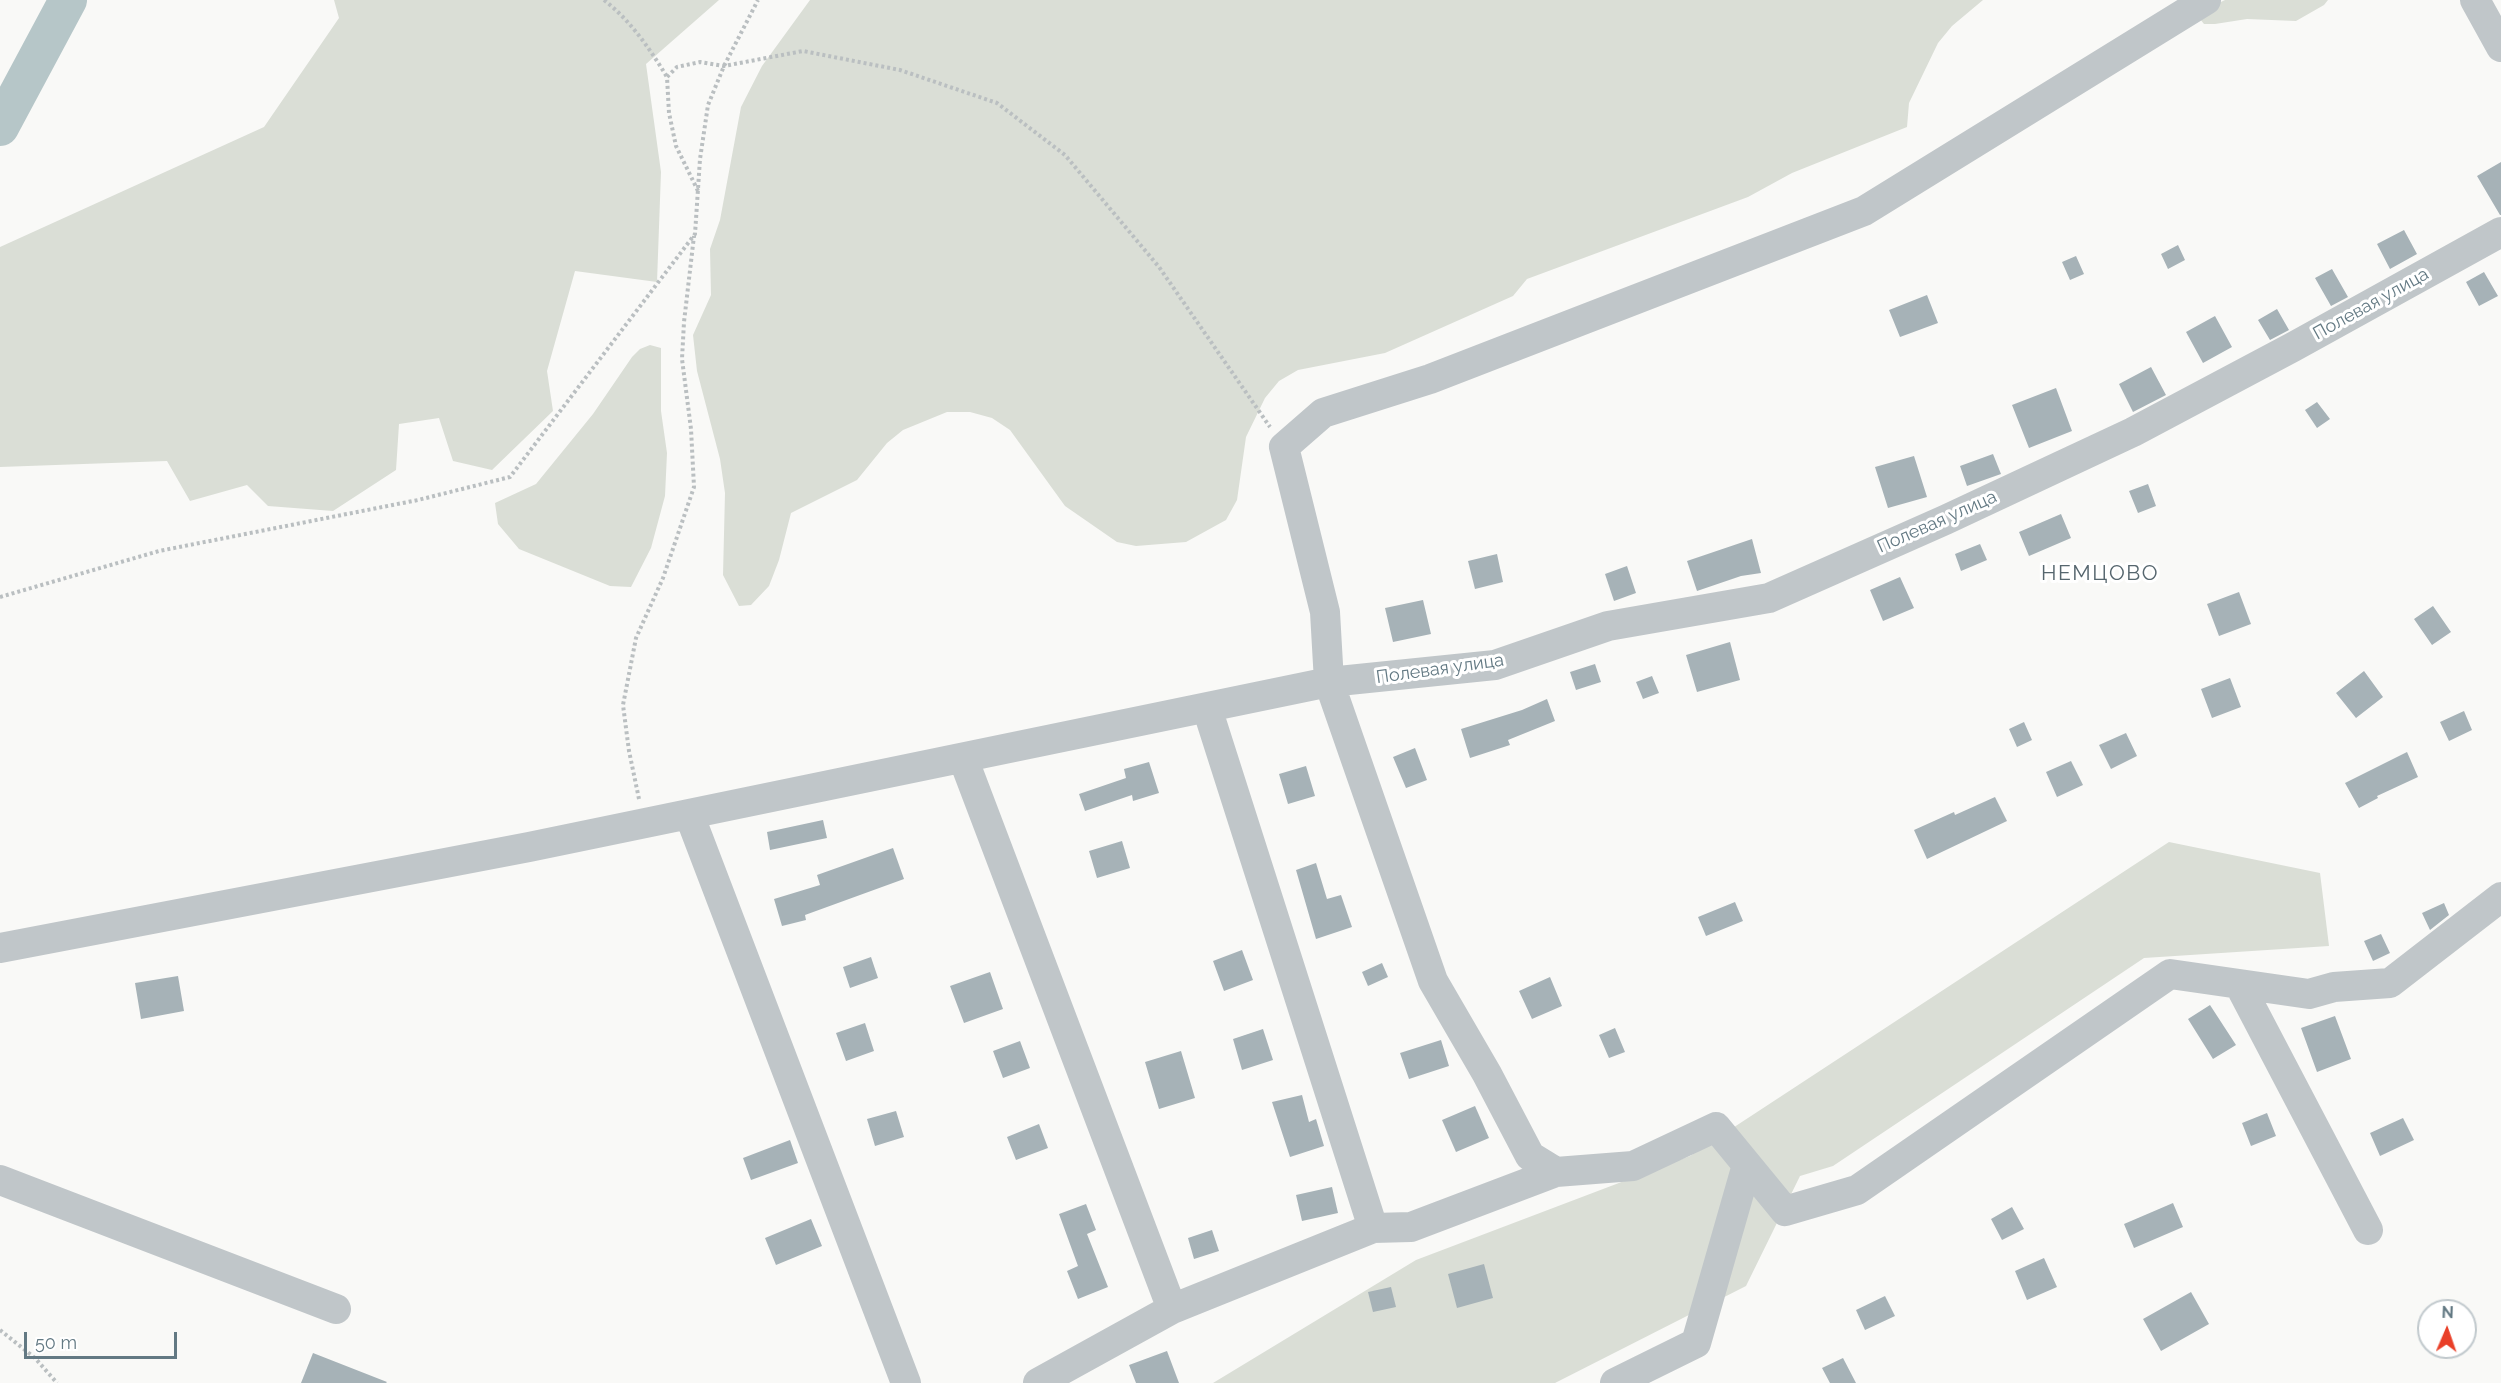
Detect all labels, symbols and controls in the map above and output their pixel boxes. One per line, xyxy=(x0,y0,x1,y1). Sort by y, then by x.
street label: Полевая улица xyxy=(2310,263,2432,345)
street label: Полевая улица xyxy=(1874,486,2000,558)
district label: НЕМЦОВО xyxy=(2041,561,2159,587)
street label: Полевая улица xyxy=(1375,649,1505,689)
north arrow xyxy=(2417,1299,2477,1359)
text: N xyxy=(2441,1303,2454,1322)
scale bar xyxy=(27,1320,180,1358)
text: 50 m xyxy=(35,1332,77,1353)

